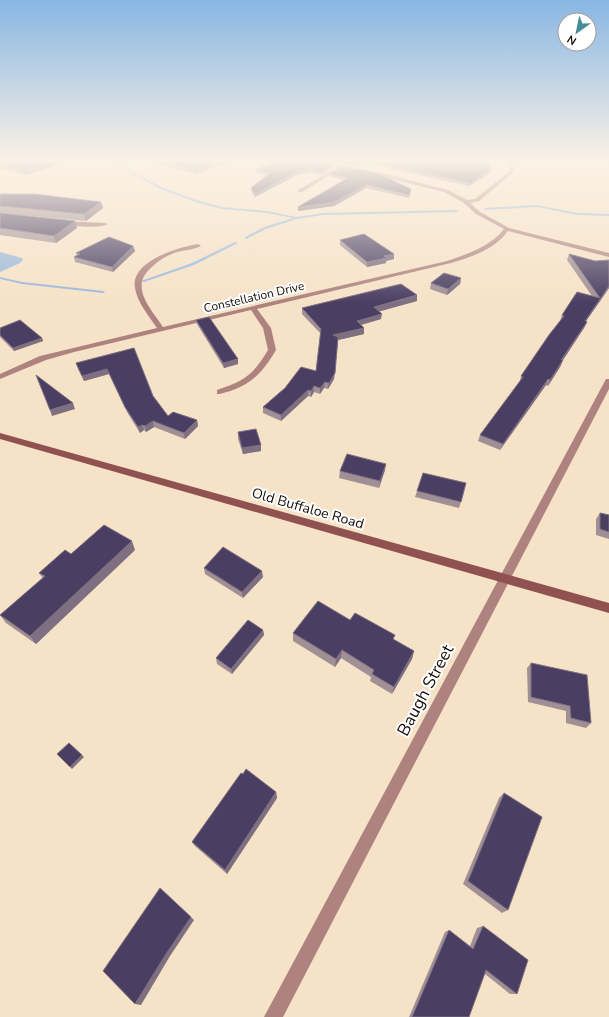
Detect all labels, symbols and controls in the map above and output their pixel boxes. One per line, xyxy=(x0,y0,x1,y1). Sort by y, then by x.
north arrow xyxy=(557,12,597,52)
text: N xyxy=(564,31,579,48)
street label: Constellation Drive xyxy=(202,278,306,316)
street label: Old Buffaloe Road xyxy=(250,483,366,534)
street label: Baugh Street xyxy=(392,640,460,740)

